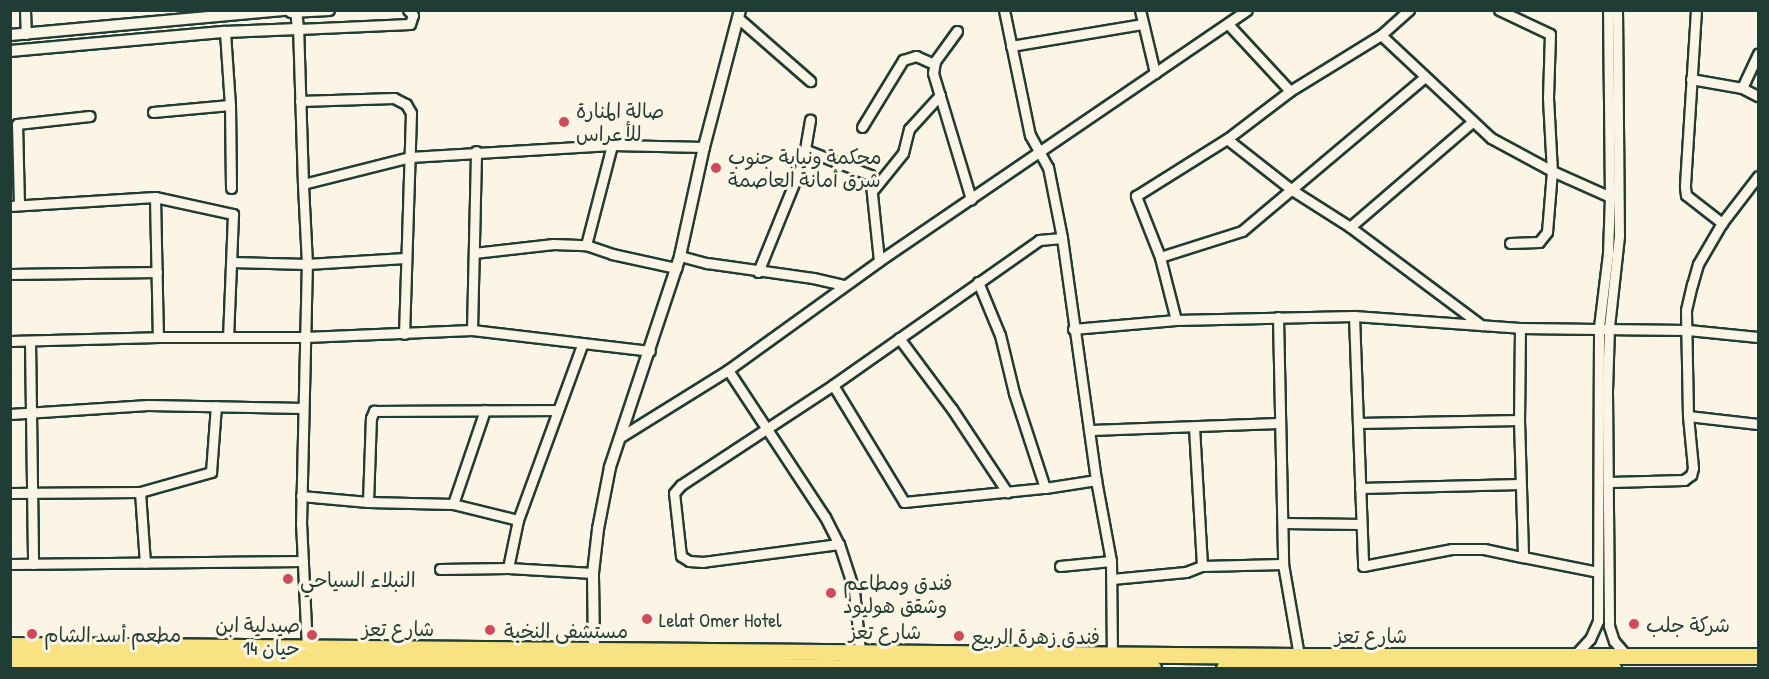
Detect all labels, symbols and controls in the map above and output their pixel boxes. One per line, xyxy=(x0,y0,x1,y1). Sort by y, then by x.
place label: صالة المنارة للأعراس xyxy=(576,98,664,145)
marker: صالة المنارة للأعراس xyxy=(557,115,571,129)
place label: محكمة ونيابة جنوب شرق أمانة العاصمة xyxy=(728,144,882,191)
marker: محكمة ونيابة جنوب شرق أمانة العاصمة xyxy=(709,161,723,175)
place label: النبلاء السياحي xyxy=(300,567,416,591)
place label: فندق ومطاعم وشقق هوليود xyxy=(843,570,953,617)
marker: النبلاء السياحي xyxy=(281,572,295,586)
marker: فندق ومطاعم وشقق هوليود xyxy=(824,586,838,600)
place label: Lelat Omer Hotel xyxy=(659,607,782,631)
place label: صيدلية ابن حيان 14 xyxy=(215,612,300,659)
marker: Lelat Omer Hotel xyxy=(640,612,654,626)
place label: شركة جلب xyxy=(1646,612,1730,636)
street label: شارع تعز xyxy=(362,616,434,640)
marker: شركة جلب xyxy=(1627,617,1641,631)
place label: مستشفى النخبة xyxy=(504,618,628,642)
street label: شارع تعز xyxy=(849,619,921,643)
marker: مستشفى النخبة xyxy=(481,621,499,639)
place label: مطعم أسد الشام xyxy=(44,622,181,646)
street label: شارع تعز xyxy=(1335,623,1407,647)
place label: فندق زهرة الربيع xyxy=(971,624,1100,648)
marker: مطعم أسد الشام xyxy=(25,627,39,641)
marker: صيدلية ابن حيان 14 xyxy=(305,628,319,642)
marker: فندق زهرة الربيع xyxy=(952,629,966,643)

